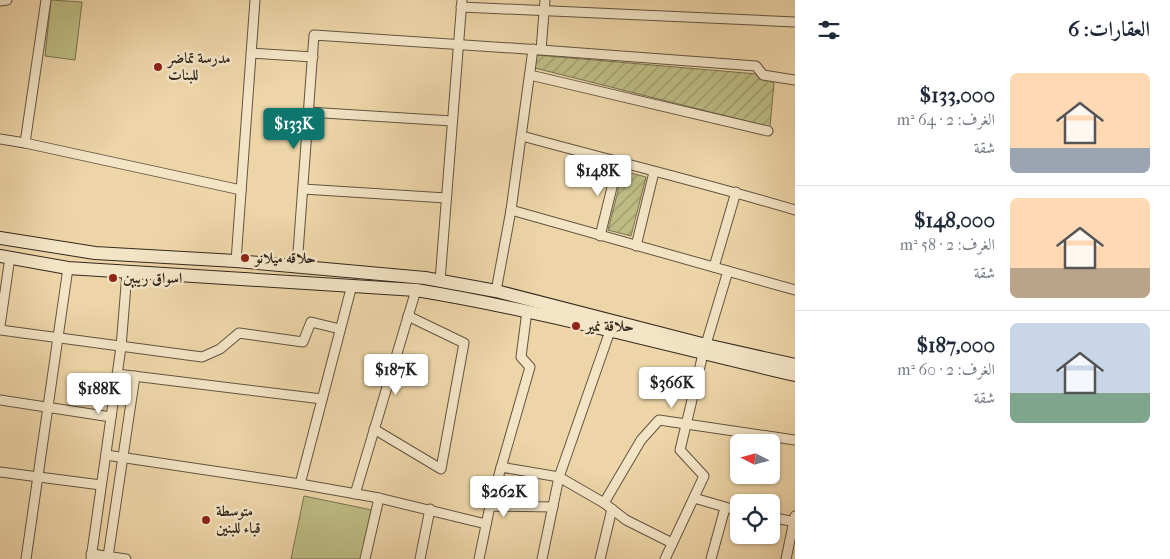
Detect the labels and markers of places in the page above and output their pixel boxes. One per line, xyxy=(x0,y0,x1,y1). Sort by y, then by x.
place label: مدرسة تماضر للبنات xyxy=(166,49,231,84)
marker: مدرسة تماضر للبنات xyxy=(152,61,164,73)
pin: $133K xyxy=(259,108,329,150)
pin: $148K xyxy=(563,154,633,197)
place label: حلاقه ميلانو xyxy=(253,249,316,267)
marker: حلاقه ميلانو xyxy=(239,252,251,264)
place label: اسواق ريبين xyxy=(123,269,182,289)
marker: اسواق ريبين xyxy=(107,272,119,284)
place label: حلاقة نمير xyxy=(584,317,634,335)
marker: حلاقة نمير xyxy=(570,320,582,332)
pin: $187K xyxy=(361,354,431,396)
pin: $366K xyxy=(637,366,707,409)
pin: $188K xyxy=(64,372,134,415)
pin: $262K xyxy=(469,476,539,518)
place label: متوسطة قباء للبنين xyxy=(216,502,261,537)
marker: متوسطة قباء للبنين xyxy=(200,514,212,526)

